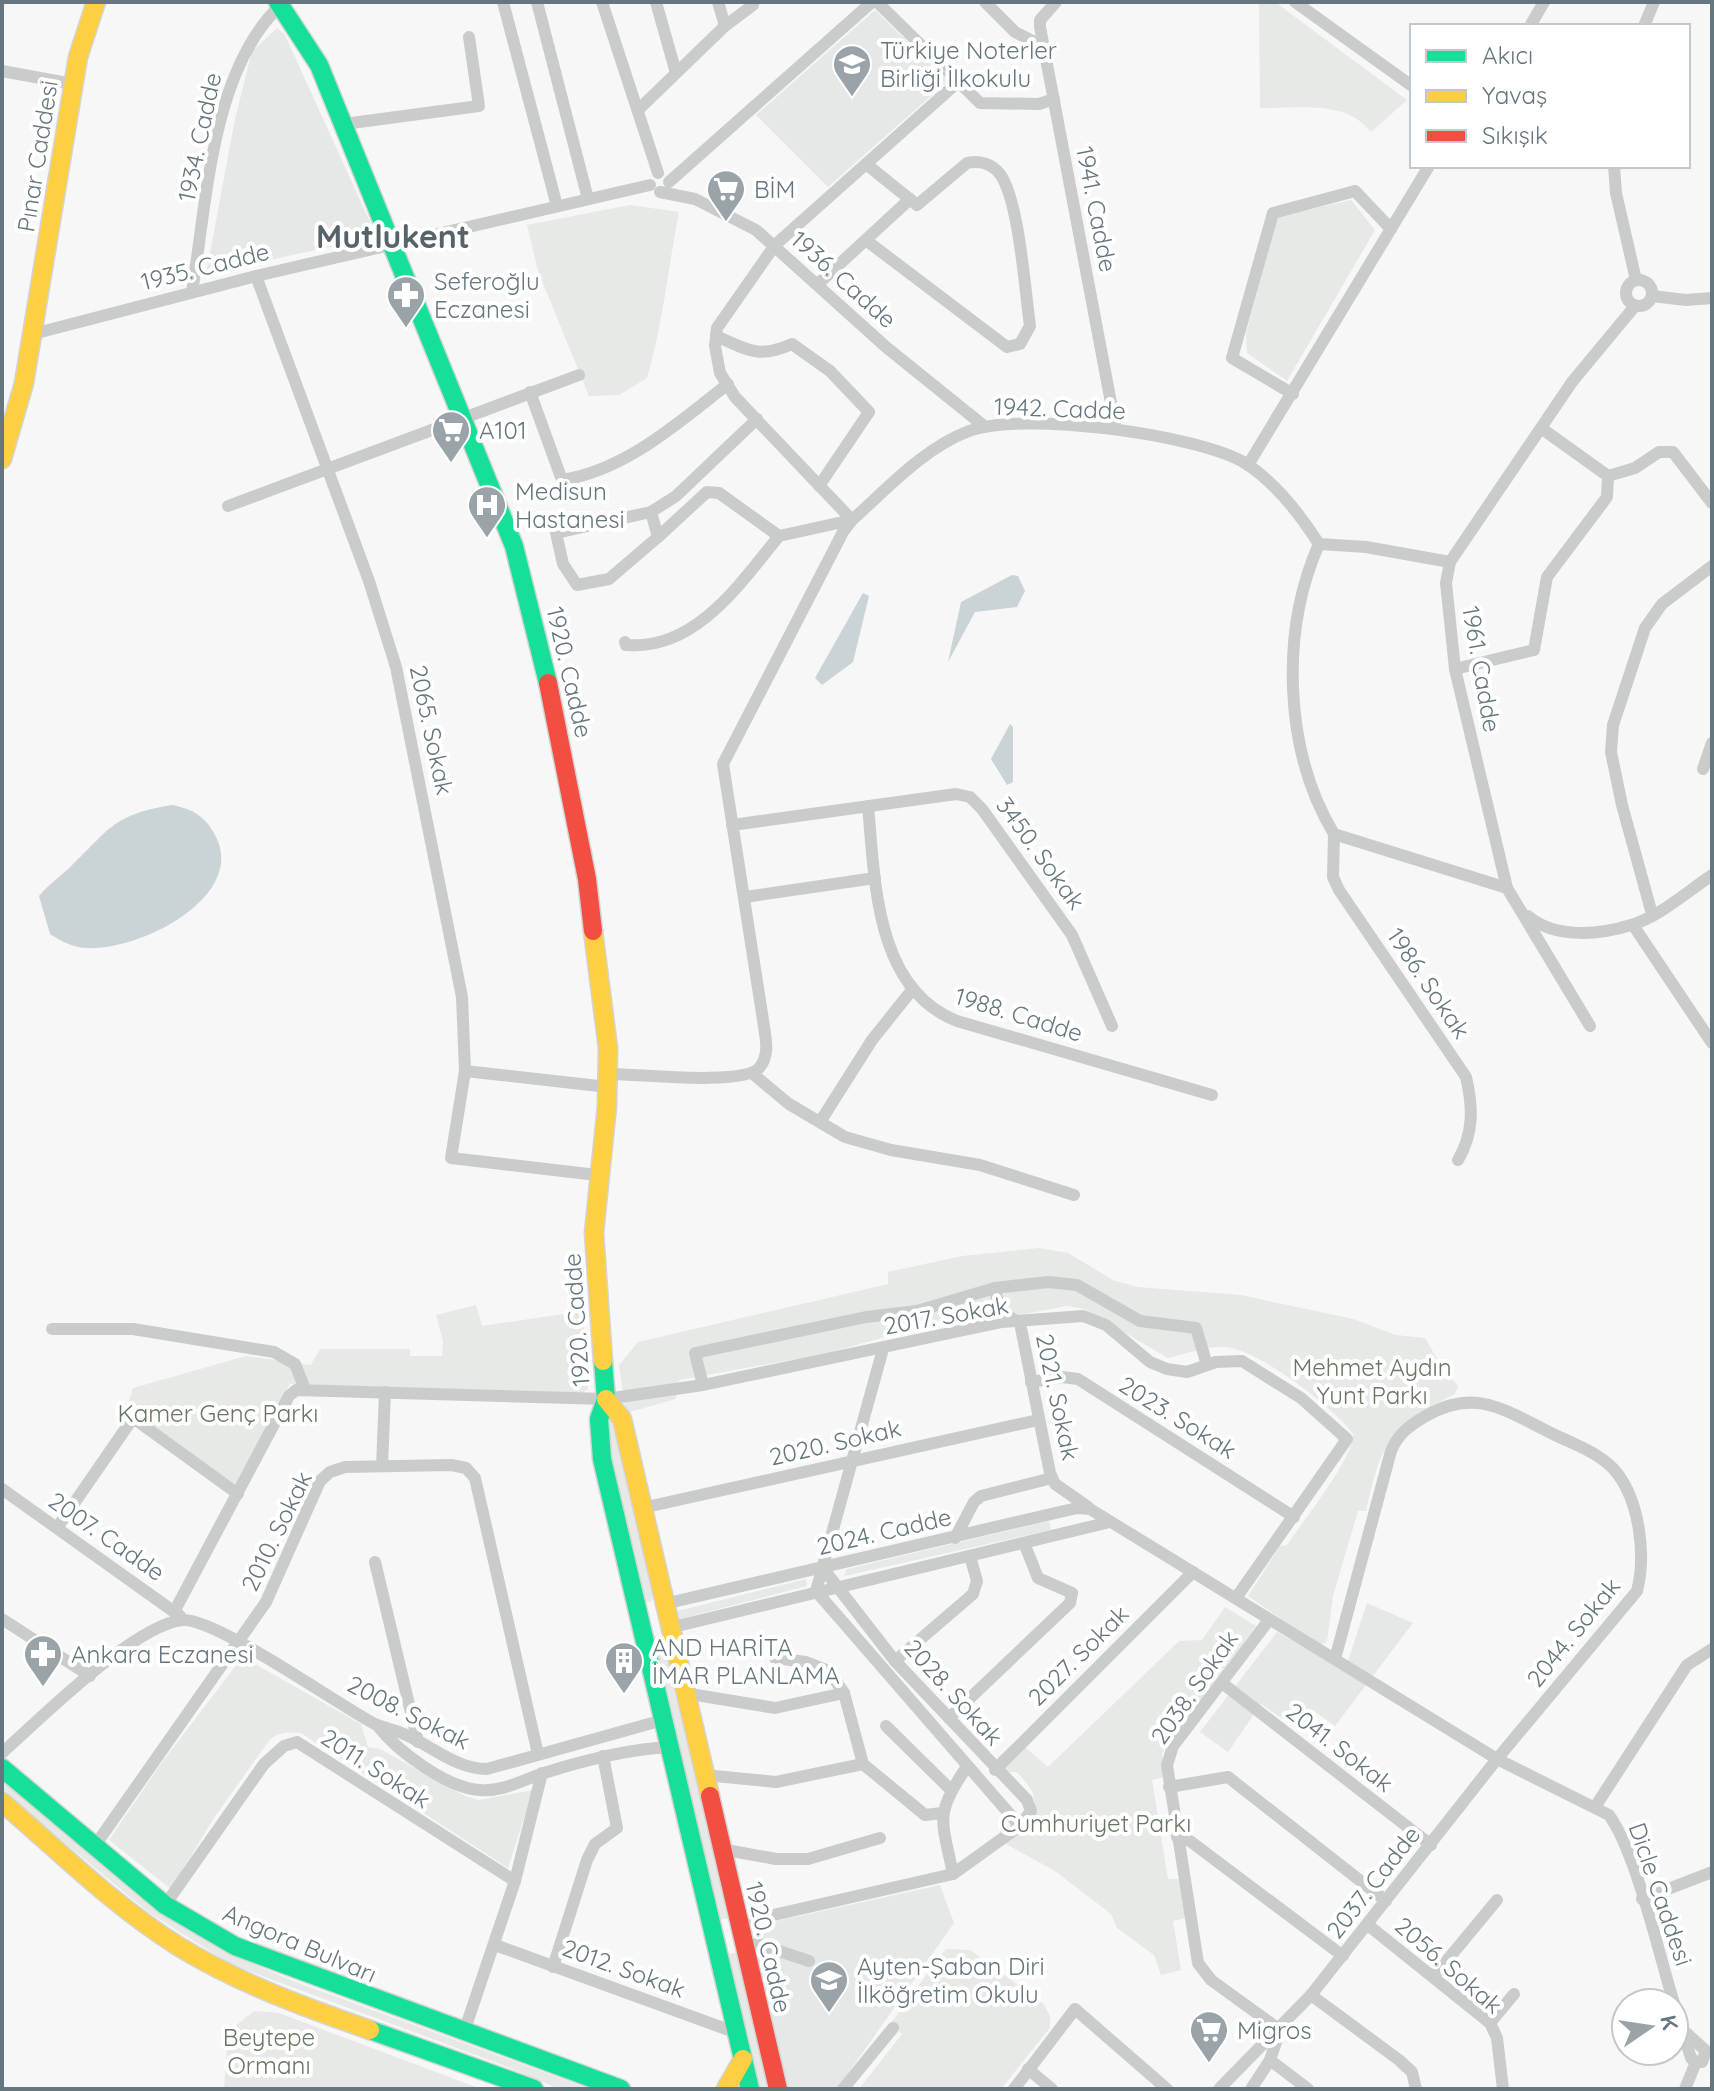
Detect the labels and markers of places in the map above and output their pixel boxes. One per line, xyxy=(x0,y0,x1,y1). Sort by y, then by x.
place label: Türkiye Noterler Birliği İlkokulu xyxy=(880,35,1057,93)
school or university icon: Türkiye Noterler Birliği İlkokulu xyxy=(831,43,873,98)
supermarket icon: BİM xyxy=(705,168,747,223)
place label: BİM xyxy=(754,174,795,204)
place label: Seferoğlu Eczanesi xyxy=(434,266,540,324)
pharmacy icon: Seferoğlu Eczanesi xyxy=(385,274,427,329)
supermarket icon: A101 xyxy=(430,409,472,464)
place label: A101 xyxy=(479,415,527,445)
place label: Medisun Hastanesi xyxy=(515,476,625,534)
hospital icon: Medisun Hastanesi xyxy=(466,484,508,539)
place label: AND HARİTA İMAR PLANLAMA xyxy=(652,1632,840,1690)
pharmacy icon: Ankara Eczanesi xyxy=(22,1633,64,1688)
place label: Ankara Eczanesi xyxy=(71,1639,254,1669)
building icon: AND HARİTA İMAR PLANLAMA xyxy=(603,1640,645,1695)
place label: Ayten-Şaban Diri İlköğretim Okulu xyxy=(857,1951,1045,2009)
school or university icon: Ayten-Şaban Diri İlköğretim Okulu xyxy=(808,1959,850,2014)
supermarket icon: Migros xyxy=(1188,2009,1230,2064)
place label: Migros xyxy=(1237,2015,1311,2045)

